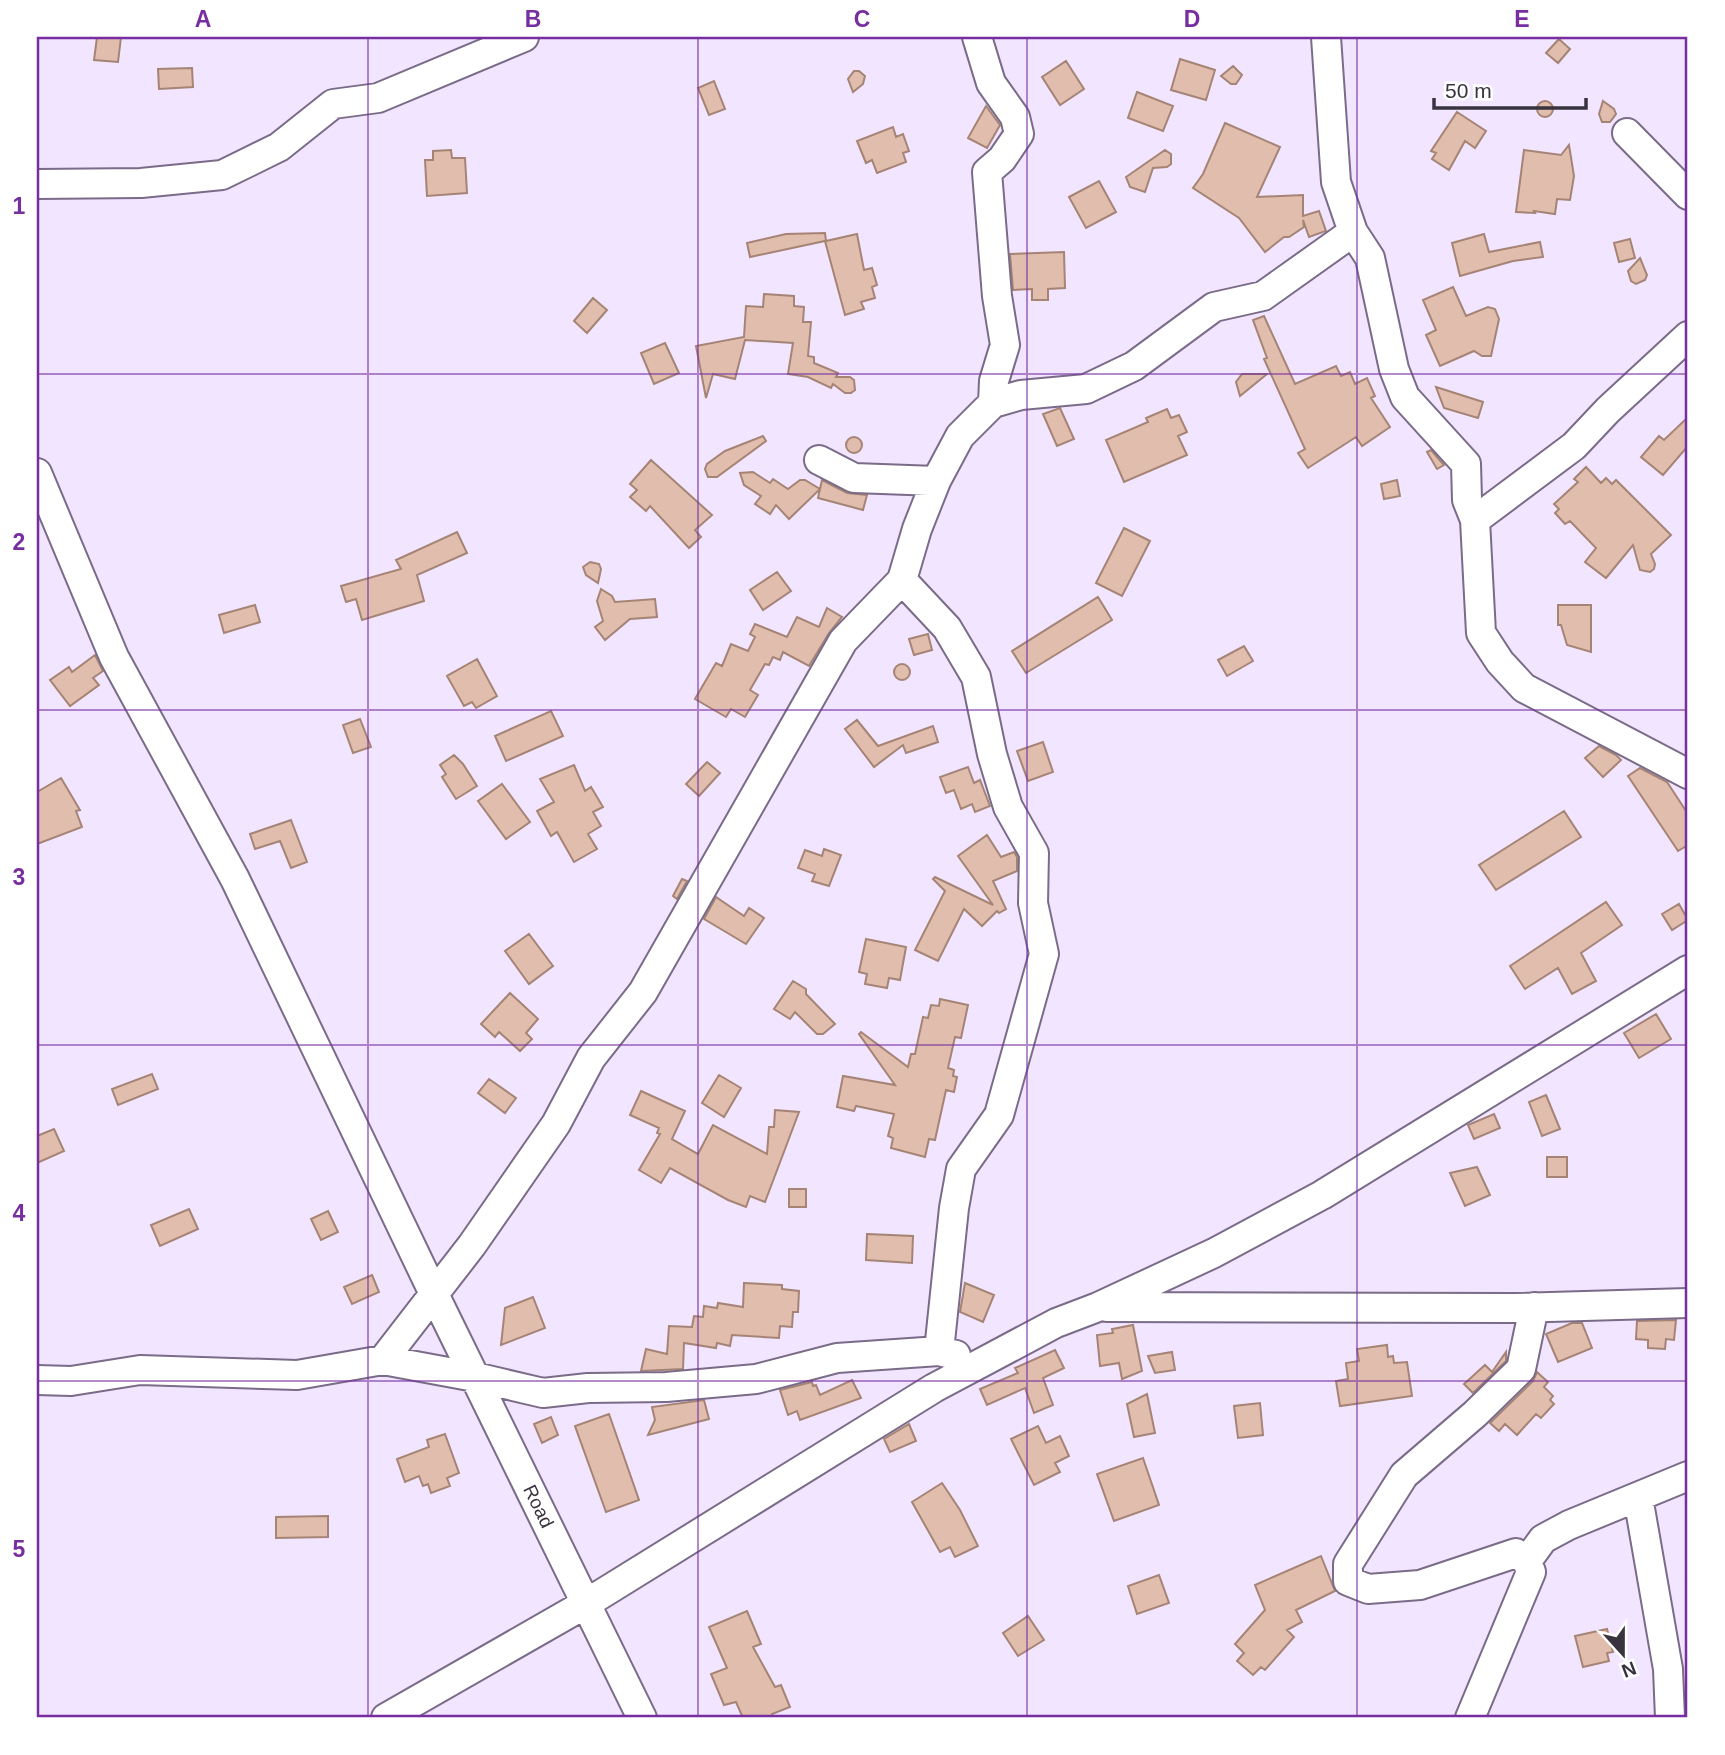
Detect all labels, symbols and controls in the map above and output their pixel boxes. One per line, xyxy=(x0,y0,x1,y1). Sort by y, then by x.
text: A xyxy=(195,6,211,32)
text: B xyxy=(525,6,541,32)
text: C xyxy=(854,6,870,32)
text: D xyxy=(1184,6,1200,32)
text: E xyxy=(1514,6,1530,32)
scale bar xyxy=(1434,66,1587,110)
text: 50 m xyxy=(1445,79,1492,102)
text: 1 xyxy=(13,193,26,219)
text: 2 xyxy=(13,529,25,555)
text: 3 xyxy=(13,864,25,890)
text: 4 xyxy=(13,1200,26,1226)
street label: Road xyxy=(519,1481,558,1531)
text: 5 xyxy=(13,1536,26,1562)
north arrow xyxy=(1588,1618,1658,1688)
text: N xyxy=(1619,1657,1639,1682)

